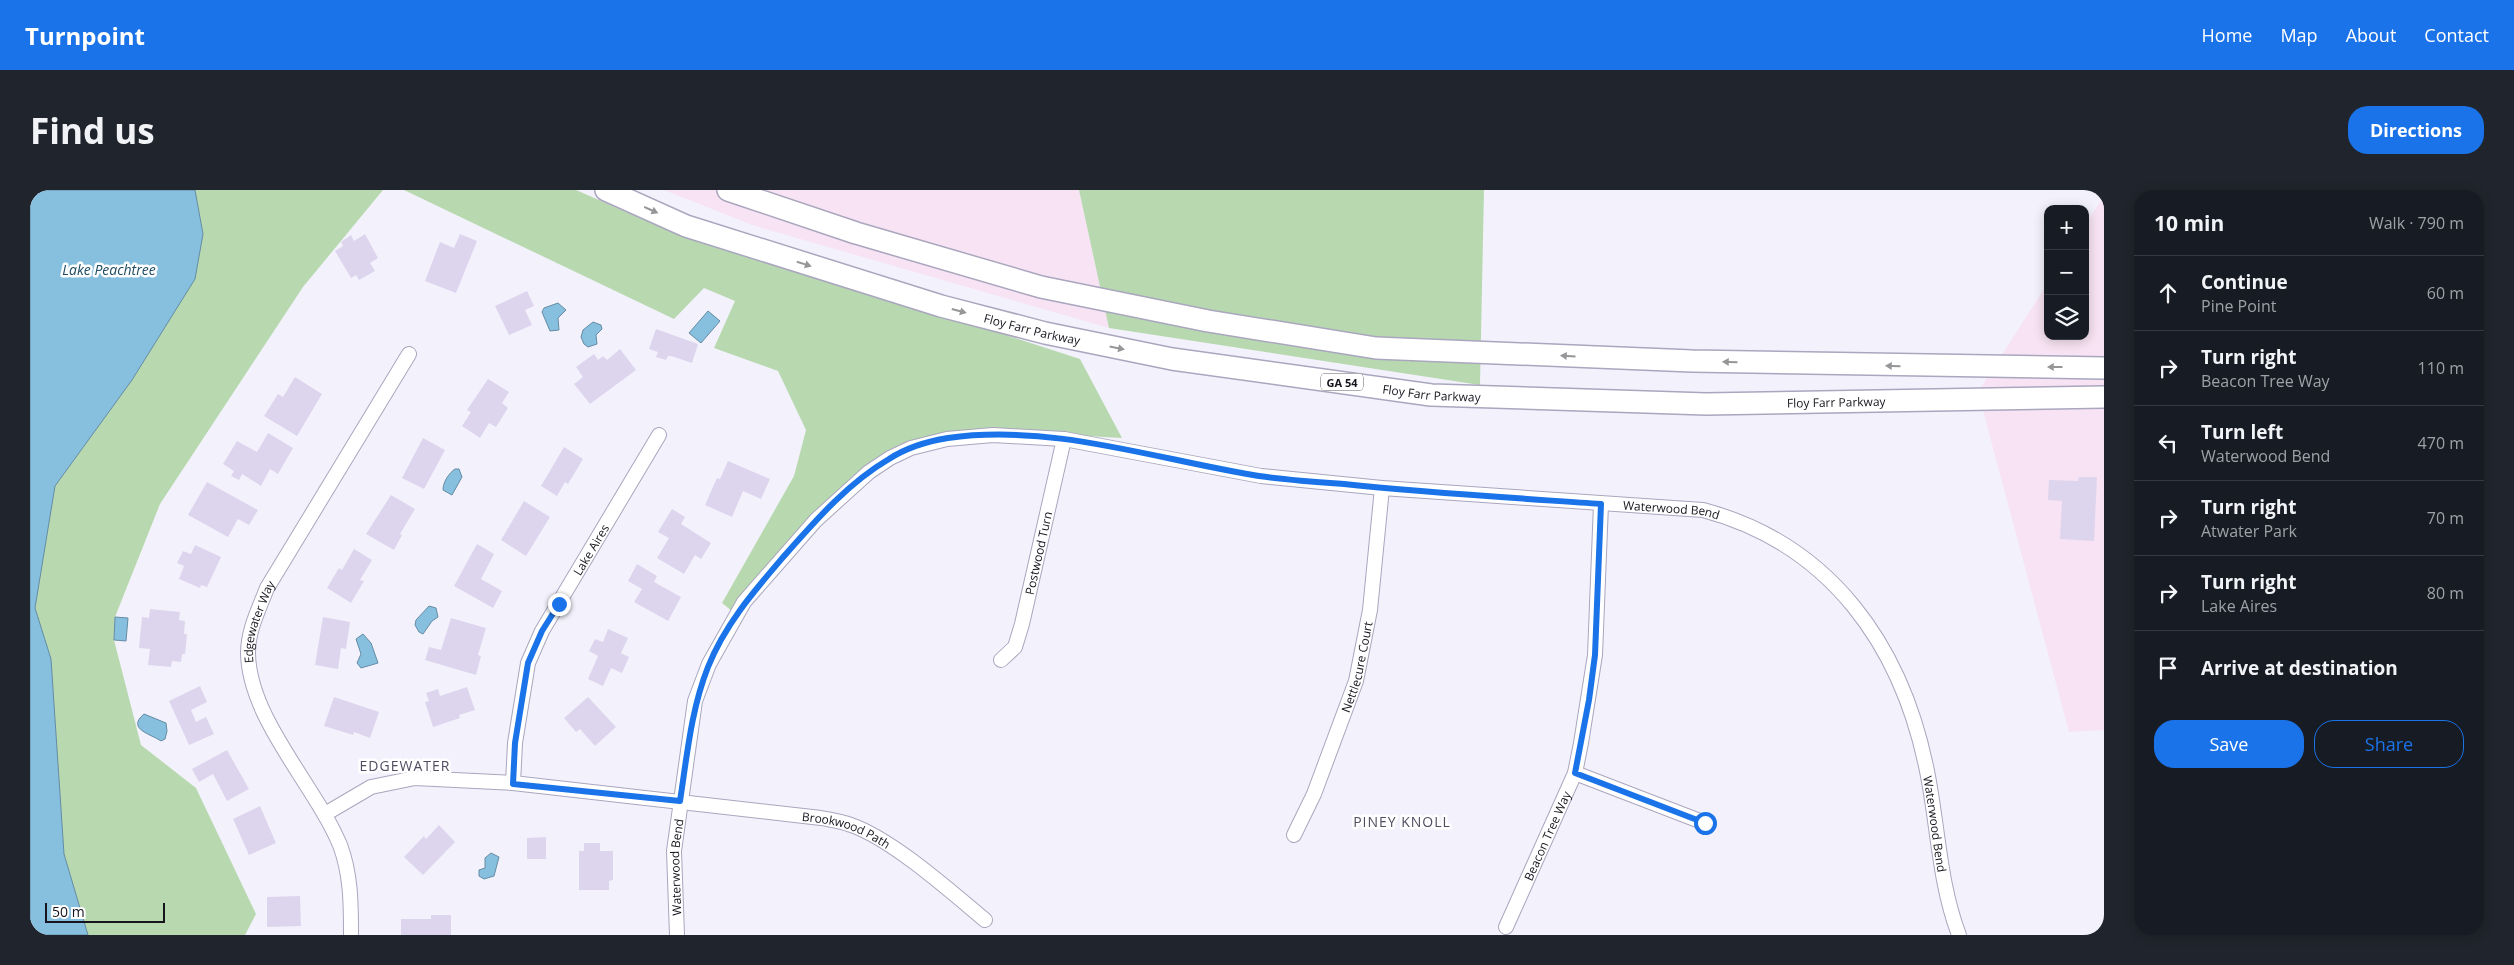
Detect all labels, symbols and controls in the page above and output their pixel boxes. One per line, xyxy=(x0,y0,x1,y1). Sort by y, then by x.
text: Turnpoint xyxy=(25,19,145,52)
text: Home xyxy=(2202,23,2252,47)
text: Map xyxy=(2280,23,2318,47)
text: About xyxy=(2346,23,2396,47)
text: Contact xyxy=(2424,23,2489,47)
button: Directions xyxy=(2348,106,2484,154)
text: Find us xyxy=(30,107,155,154)
map controls xyxy=(2044,205,2089,340)
button: + xyxy=(2044,205,2089,250)
one-way arrow xyxy=(644,206,658,214)
text: 10 min xyxy=(2154,209,2224,237)
text: Walk · 790 m xyxy=(2369,212,2464,234)
button: − xyxy=(2044,250,2089,295)
water label: Lake Peachtree xyxy=(62,260,156,279)
one-way arrow xyxy=(796,261,811,269)
text: Continue xyxy=(2201,269,2288,295)
icon: ahead xyxy=(2154,279,2182,307)
text: 60 m xyxy=(2427,282,2464,304)
button: layers xyxy=(2044,295,2089,340)
text: Pine Point xyxy=(2201,295,2276,317)
one-way arrow xyxy=(952,307,967,315)
street label: Floy Farr Parkway xyxy=(982,309,1083,349)
one-way arrow xyxy=(1110,344,1125,352)
text: Turn right xyxy=(2201,344,2296,370)
one-way arrow xyxy=(1560,352,1576,360)
icon: right xyxy=(2154,354,2182,382)
text: 110 m xyxy=(2418,357,2464,379)
one-way arrow xyxy=(1722,358,1738,366)
one-way arrow xyxy=(1885,361,1901,369)
one-way arrow xyxy=(2047,363,2063,371)
text: Beacon Tree Way xyxy=(2201,370,2330,392)
road number: GA 54 xyxy=(1321,373,1363,390)
street label: Floy Farr Parkway xyxy=(1381,380,1482,405)
street label: Floy Farr Parkway xyxy=(1787,392,1887,411)
text: Turn left xyxy=(2201,419,2283,445)
icon: left xyxy=(2154,429,2182,457)
text: 470 m xyxy=(2418,432,2464,454)
text: Waterwood Bend xyxy=(2201,445,2330,467)
text: Turn right xyxy=(2201,494,2296,520)
street label: Waterwood Bend xyxy=(1622,496,1722,523)
icon: right xyxy=(2154,504,2182,532)
text: 70 m xyxy=(2427,507,2464,529)
street label: Postwood Turn xyxy=(1020,510,1056,596)
street label: Lake Aires xyxy=(569,520,613,578)
text: Atwater Park xyxy=(2201,520,2297,542)
text: Turn right xyxy=(2201,569,2296,595)
street label: Edgewater Way xyxy=(239,576,279,664)
icon: right xyxy=(2154,579,2182,607)
text: 80 m xyxy=(2427,582,2464,604)
route end xyxy=(548,593,571,616)
text: Lake Aires xyxy=(2201,595,2277,617)
street label: Nettlecure Court xyxy=(1337,620,1376,715)
icon: arrive xyxy=(2154,654,2182,682)
text: Arrive at destination xyxy=(2201,655,2398,681)
button: Save xyxy=(2154,720,2304,768)
button: Share xyxy=(2314,720,2464,768)
district label: EDGEWATER xyxy=(360,756,450,775)
street label: Waterwood Bend xyxy=(1920,774,1951,873)
street label: Beacon Tree Way xyxy=(1519,787,1575,883)
street label: Brookwood Path xyxy=(801,807,894,852)
district label: PINEY KNOLL xyxy=(1353,812,1451,831)
route start xyxy=(1694,812,1717,835)
street label: Waterwood Bend xyxy=(665,818,687,916)
scale bar xyxy=(45,900,165,923)
text: 50 m xyxy=(52,902,85,921)

